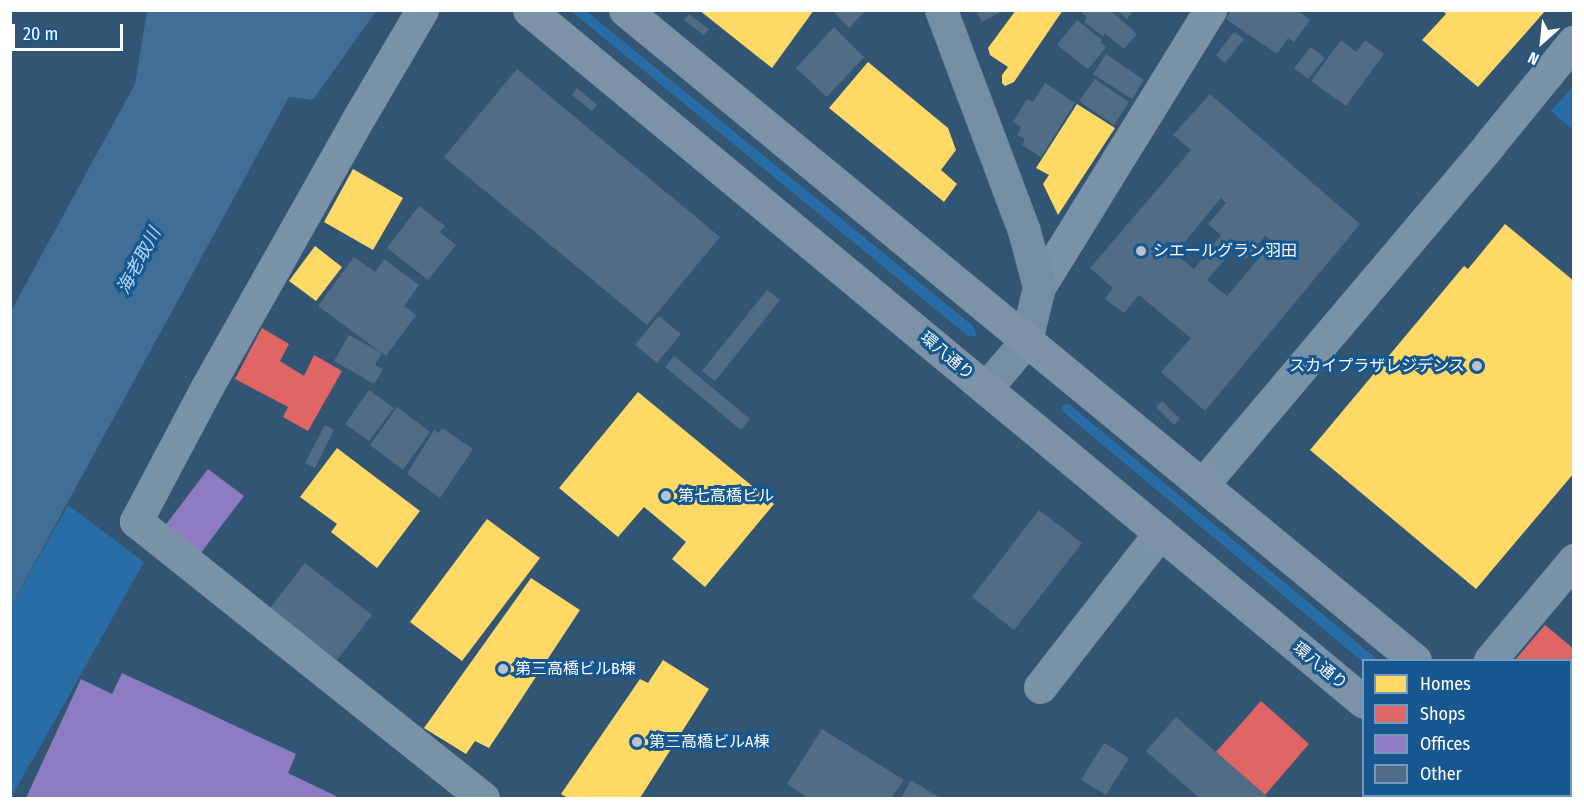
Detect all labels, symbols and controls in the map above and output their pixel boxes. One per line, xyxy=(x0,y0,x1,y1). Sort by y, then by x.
scale bar xyxy=(15,12,126,50)
north arrow xyxy=(1512,12,1572,72)
text: 20 m xyxy=(23,23,58,45)
text: N xyxy=(1525,48,1542,69)
water label: 海老取川 xyxy=(113,224,165,298)
place label: シエールグラン羽田 xyxy=(1153,241,1297,261)
marker: シエールグラン羽田 xyxy=(1134,244,1148,258)
street label: 環八通り xyxy=(916,328,978,384)
place label: スカイプラザレジデンス xyxy=(1289,356,1465,376)
marker: スカイプラザレジデンス xyxy=(1470,359,1484,373)
place label: 第七高橋ビル xyxy=(678,486,774,506)
marker: 第七高橋ビル xyxy=(659,489,673,503)
street label: 環八通り xyxy=(1289,638,1351,694)
place label: 第三高橋ビルB棟 xyxy=(515,659,636,679)
legend xyxy=(1362,659,1572,797)
marker: 第三高橋ビルB棟 xyxy=(496,662,510,676)
text: Homes xyxy=(1420,673,1471,695)
text: Shops xyxy=(1420,703,1465,725)
place label: 第三高橋ビルA棟 xyxy=(649,732,769,752)
text: Offices xyxy=(1420,733,1470,755)
marker: 第三高橋ビルA棟 xyxy=(630,735,644,749)
text: Other xyxy=(1420,763,1462,785)

